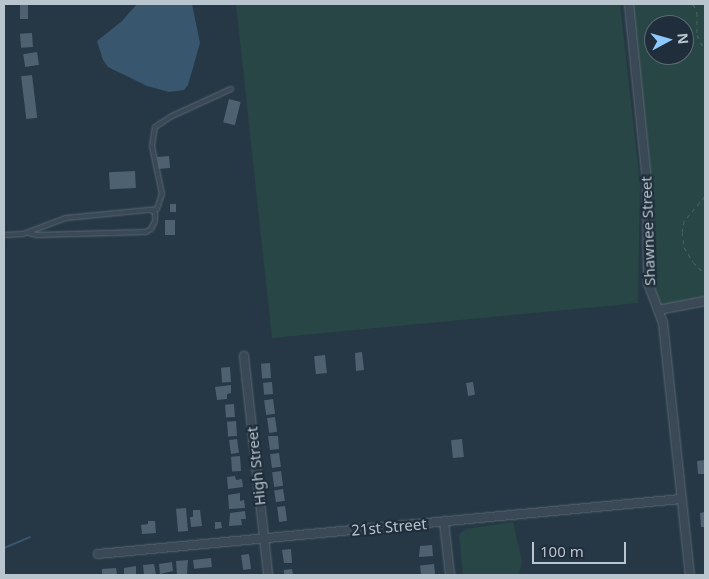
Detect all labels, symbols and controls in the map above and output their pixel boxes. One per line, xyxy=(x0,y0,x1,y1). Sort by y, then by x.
north arrow xyxy=(644,15,694,65)
text: N xyxy=(673,32,693,45)
street label: Shawnee Street xyxy=(637,176,659,286)
street label: High Street xyxy=(243,426,269,506)
street label: 21st Street xyxy=(351,515,427,539)
scale bar xyxy=(534,532,628,564)
text: 100 m xyxy=(540,541,584,561)

